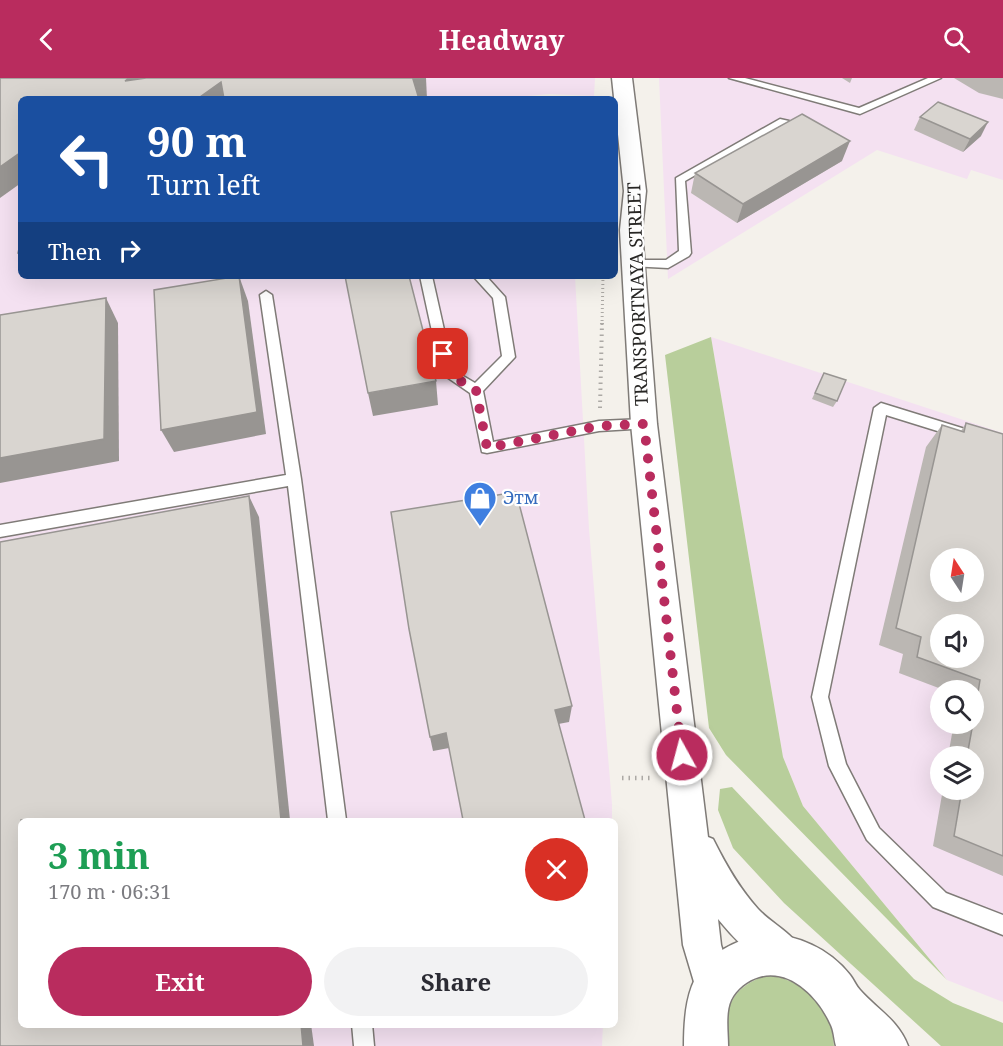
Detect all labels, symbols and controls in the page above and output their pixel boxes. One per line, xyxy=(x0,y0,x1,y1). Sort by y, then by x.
text: Headway xyxy=(439,21,564,58)
icon: back xyxy=(30,23,63,56)
icon: search xyxy=(940,23,973,56)
text: 90 m xyxy=(147,112,247,169)
icon: left xyxy=(48,120,126,198)
text: Turn left xyxy=(147,166,260,203)
street label: TRANSPORTNAYA STREET xyxy=(621,182,653,406)
icon: right xyxy=(113,234,146,267)
text: Then xyxy=(48,236,101,266)
pin xyxy=(417,328,468,379)
icon: arrive xyxy=(426,337,459,370)
shop icon: Этм xyxy=(462,480,498,527)
place label: Этм xyxy=(503,485,539,509)
north arrow xyxy=(930,548,984,602)
map controls xyxy=(930,548,984,800)
button: sound xyxy=(930,614,984,668)
button: search xyxy=(930,680,984,734)
position arrow xyxy=(650,723,714,787)
button: layers xyxy=(930,746,984,800)
text: 3 min xyxy=(48,831,150,880)
button: close xyxy=(525,838,588,901)
text: 170 m · 06:31 xyxy=(48,878,171,905)
button: Exit xyxy=(48,947,312,1016)
button: Share xyxy=(324,947,588,1016)

